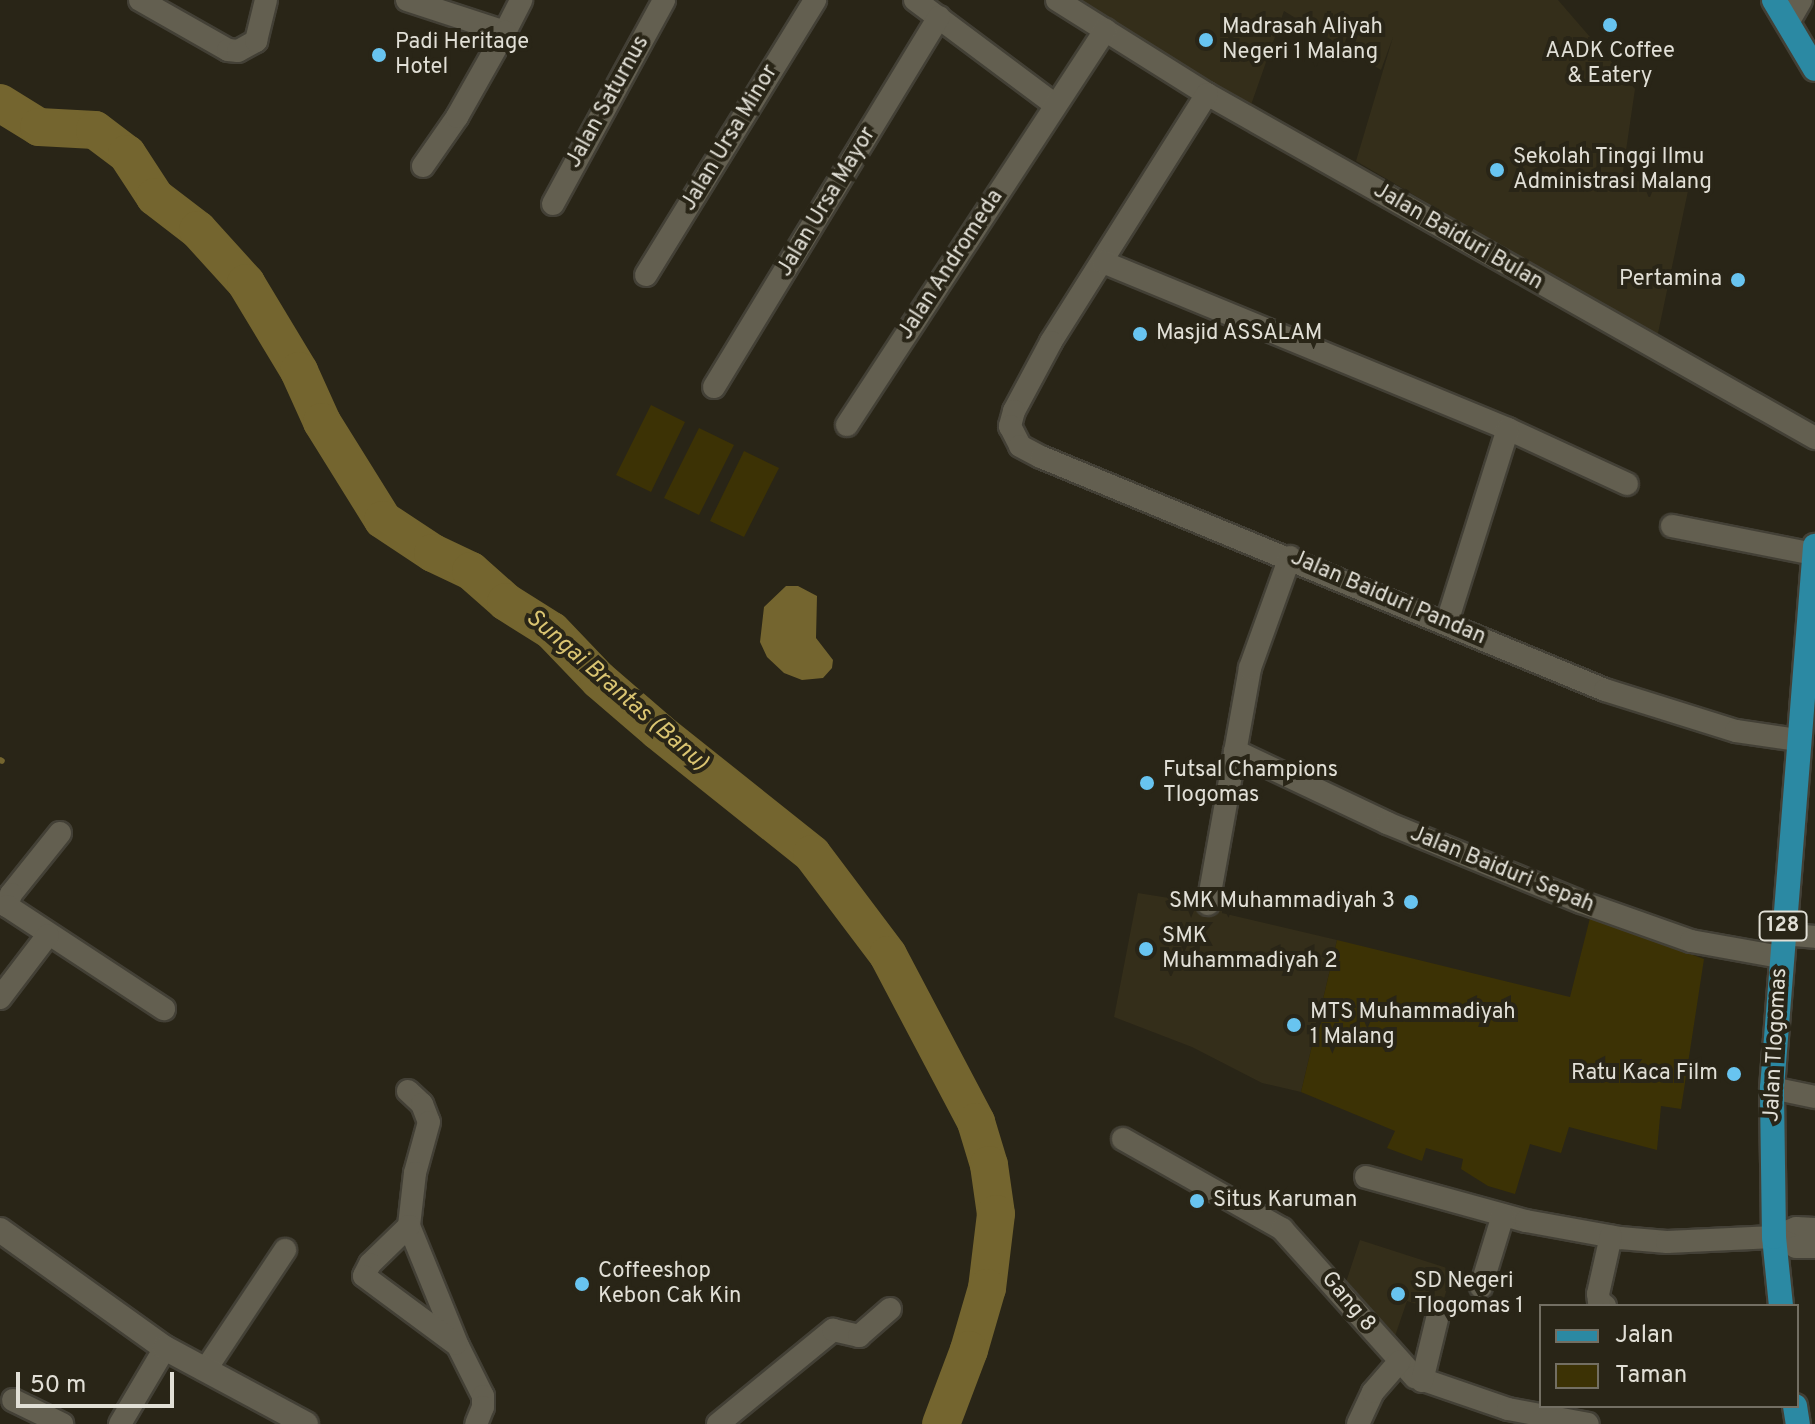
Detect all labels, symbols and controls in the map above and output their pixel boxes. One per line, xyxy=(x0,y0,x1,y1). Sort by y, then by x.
place label: Madrasah Aliyah Negeri 1 Malang xyxy=(1222,14,1384,66)
marker: AADK Coffee & Eatery xyxy=(1601,16,1619,34)
place label: Padi Heritage Hotel xyxy=(395,29,529,80)
street label: Jalan Saturnus xyxy=(561,31,655,173)
marker: Madrasah Aliyah Negeri 1 Malang xyxy=(1197,31,1215,49)
place label: AADK Coffee & Eatery xyxy=(1545,38,1675,90)
marker: Padi Heritage Hotel xyxy=(370,46,388,64)
street label: Jalan Ursa Minor xyxy=(676,60,784,216)
street label: Jalan Ursa Mayor xyxy=(772,122,882,282)
place label: Sekolah Tinggi Ilmu Administrasi Malang xyxy=(1513,144,1712,196)
marker: Sekolah Tinggi Ilmu Administrasi Malang xyxy=(1488,161,1506,179)
street label: Jalan Baiduri Bulan xyxy=(1368,178,1548,296)
street label: Jalan Andromeda xyxy=(893,185,1009,345)
place label: Pertamina xyxy=(1619,267,1722,293)
marker: Pertamina xyxy=(1729,271,1747,289)
place label: Masjid ASSALAM xyxy=(1156,321,1323,347)
marker: Masjid ASSALAM xyxy=(1131,325,1149,343)
street label: Jalan Baiduri Pandan xyxy=(1287,545,1489,651)
water label: Sungai Brantas (Banu) xyxy=(519,604,713,778)
place label: Futsal Champions Tlogomas xyxy=(1163,757,1338,808)
marker: Futsal Champions Tlogomas xyxy=(1138,774,1156,792)
street label: Jalan Baiduri Sepah xyxy=(1406,821,1598,919)
place label: SMK Muhammadiyah 3 xyxy=(1169,889,1395,915)
marker: SMK Muhammadiyah 3 xyxy=(1402,893,1420,911)
road number: 128 xyxy=(1757,910,1809,942)
place label: SMK Muhammadiyah 2 xyxy=(1162,923,1338,974)
marker: SMK Muhammadiyah 2 xyxy=(1137,940,1155,958)
street label: Jalan Tlogomas xyxy=(1759,967,1793,1123)
place label: MTS Muhammadiyah 1 Malang xyxy=(1310,999,1516,1050)
marker: MTS Muhammadiyah 1 Malang xyxy=(1285,1016,1303,1034)
place label: Ratu Kaca Film xyxy=(1571,1061,1718,1087)
marker: Ratu Kaca Film xyxy=(1725,1065,1743,1083)
place label: Situs Karuman xyxy=(1213,1188,1357,1214)
marker: Situs Karuman xyxy=(1188,1192,1206,1210)
place label: Coffeeshop Kebon Cak Kin xyxy=(598,1258,741,1310)
street label: Gang 8 xyxy=(1315,1266,1381,1338)
place label: SD Negeri Tlogomas 1 xyxy=(1414,1268,1524,1320)
marker: Coffeeshop Kebon Cak Kin xyxy=(573,1275,591,1293)
marker: SD Negeri Tlogomas 1 xyxy=(1389,1285,1407,1303)
legend xyxy=(1539,1304,1799,1408)
text: Jalan xyxy=(1615,1321,1673,1351)
scale bar xyxy=(20,1356,178,1406)
text: Taman xyxy=(1615,1361,1687,1391)
text: 50 m xyxy=(30,1371,86,1401)

